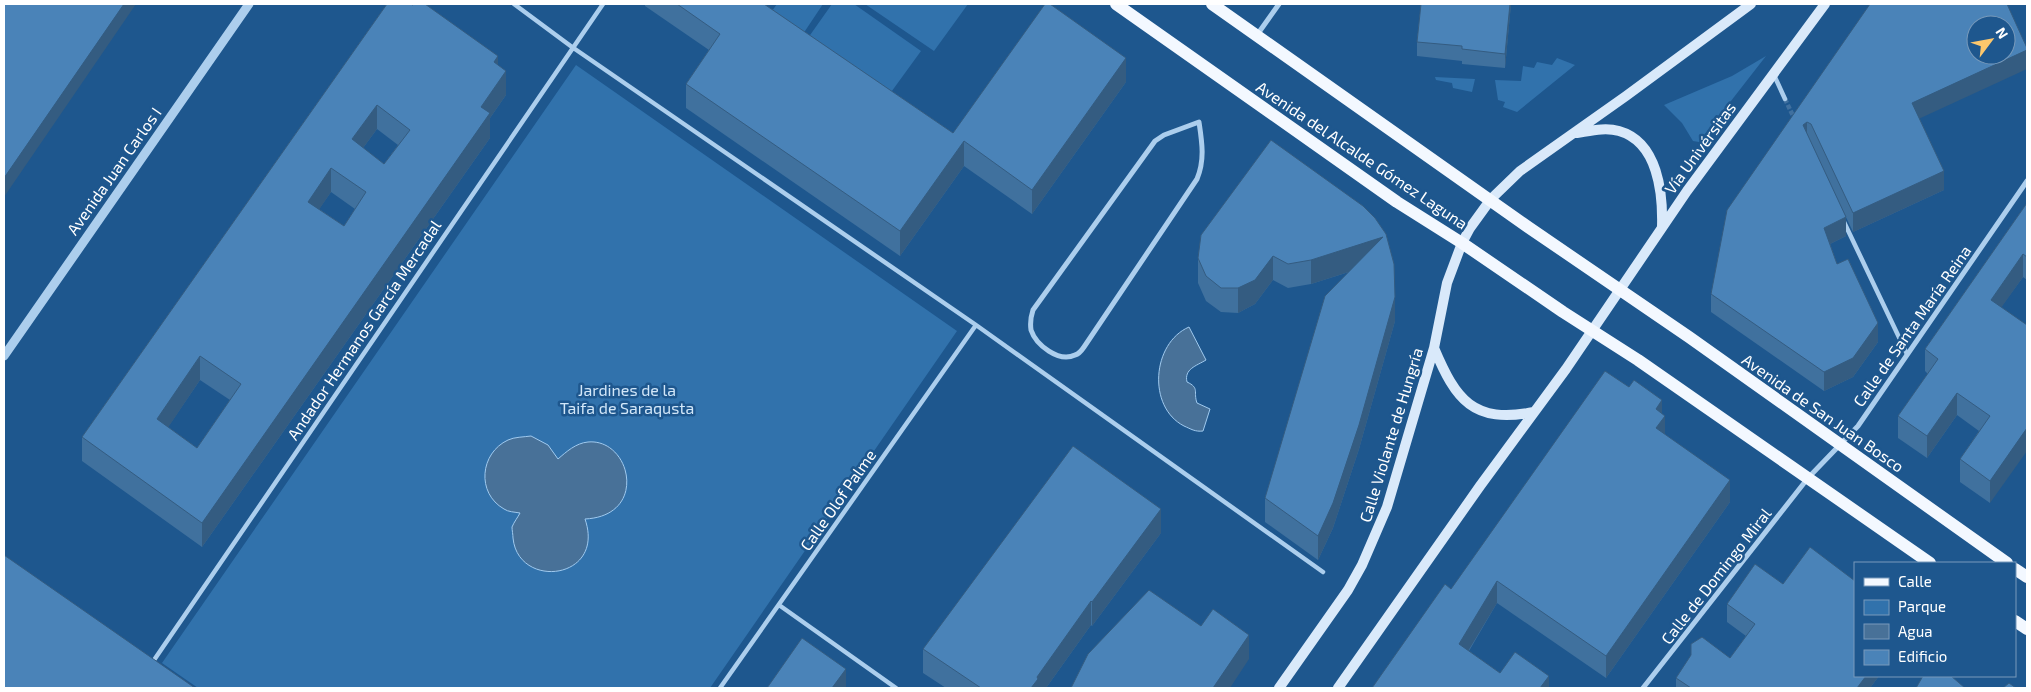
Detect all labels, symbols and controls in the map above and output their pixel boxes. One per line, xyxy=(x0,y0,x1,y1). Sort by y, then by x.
north arrow xyxy=(1966,15,2016,65)
text: N xyxy=(1993,24,2012,42)
street label: Avenida del Alcalde Gómez Laguna xyxy=(1253,77,1472,233)
street label: Vía Univérsitas xyxy=(1660,98,1739,197)
street label: Avenida Juan Carlos I xyxy=(62,103,165,238)
street label: Andador Hermanos García Mercadal xyxy=(283,216,445,443)
street label: Calle de Santa María Reina xyxy=(1849,241,1975,410)
street label: Calle Violante de Hungría xyxy=(1355,345,1426,524)
street label: Avenida de San Juan Bosco xyxy=(1739,349,1908,476)
park label: Jardines de la Taifa de Saraqusta xyxy=(560,380,694,417)
street label: Calle Olof Palme xyxy=(796,446,879,554)
street label: Calle de Domingo Miral xyxy=(1657,504,1775,647)
legend xyxy=(1854,562,2016,677)
text: Calle xyxy=(1898,572,1932,590)
text: Parque xyxy=(1898,597,1946,615)
text: Agua xyxy=(1898,622,1933,640)
text: Edificio xyxy=(1898,647,1947,665)

